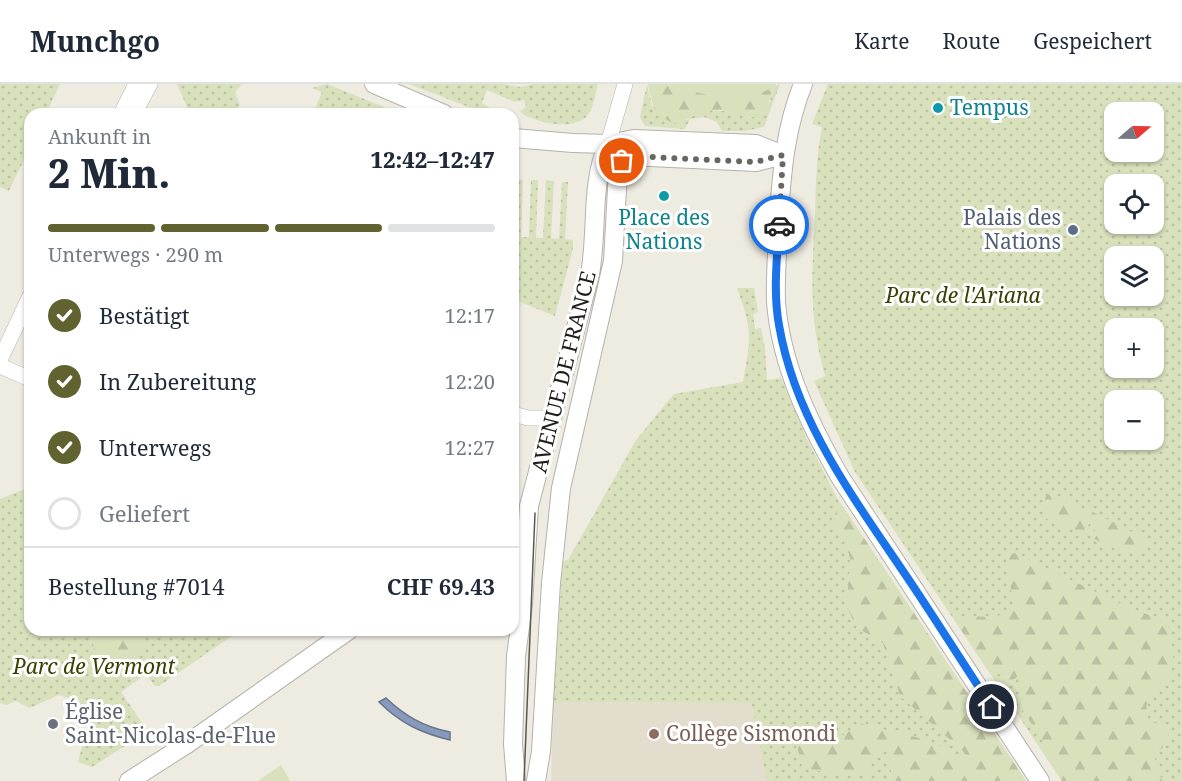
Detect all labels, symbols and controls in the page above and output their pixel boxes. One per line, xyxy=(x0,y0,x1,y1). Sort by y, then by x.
text: Munchgo xyxy=(30,22,160,60)
text: Karte xyxy=(854,27,909,55)
text: Route xyxy=(942,27,1000,55)
text: Gespeichert xyxy=(1033,27,1152,55)
place label: Tempus xyxy=(950,93,1029,121)
marker: Tempus xyxy=(931,101,945,115)
north arrow xyxy=(1104,102,1164,162)
map controls xyxy=(1104,102,1164,450)
text: Ankunft in xyxy=(48,123,151,150)
pin xyxy=(596,135,647,186)
text: 12:42–12:47 xyxy=(371,144,495,174)
icon: bag xyxy=(605,144,638,177)
text: 2 Min. xyxy=(48,146,170,199)
button: locate xyxy=(1104,174,1164,234)
marker: Place des Nations xyxy=(657,189,671,203)
courier xyxy=(749,195,809,255)
place label: Place des Nations xyxy=(618,203,710,255)
place label: Palais des Nations xyxy=(963,203,1061,255)
icon: car xyxy=(763,209,796,242)
marker: Palais des Nations xyxy=(1066,223,1080,237)
text: Unterwegs · 290 m xyxy=(48,241,223,268)
button: layers xyxy=(1104,246,1164,306)
street label: AVENUE DE FRANCE xyxy=(524,268,602,475)
park label: Parc de l'Ariana xyxy=(884,281,1042,309)
icon: check xyxy=(48,299,81,332)
text: Bestätigt xyxy=(99,300,190,330)
text: 12:17 xyxy=(445,302,495,329)
button: + xyxy=(1104,318,1164,378)
icon: check xyxy=(48,365,81,398)
text: In Zubereitung xyxy=(99,366,256,396)
text: 12:20 xyxy=(445,368,495,395)
button: − xyxy=(1104,390,1164,450)
icon: check xyxy=(48,431,81,464)
text: Unterwegs xyxy=(99,432,211,462)
text: 12:27 xyxy=(445,434,495,461)
text: Geliefert xyxy=(99,498,190,528)
text: Bestellung #7014 xyxy=(48,571,224,601)
text: CHF 69.43 xyxy=(387,571,495,601)
park label: Parc de Vermont xyxy=(12,652,176,680)
pin xyxy=(966,681,1017,732)
icon: home xyxy=(975,690,1008,723)
place label: Église Saint-Nicolas-de-Flue xyxy=(65,697,276,749)
marker: Église Saint-Nicolas-de-Flue xyxy=(46,717,60,731)
place label: Collège Sismondi xyxy=(666,719,836,747)
marker: Collège Sismondi xyxy=(647,727,661,741)

